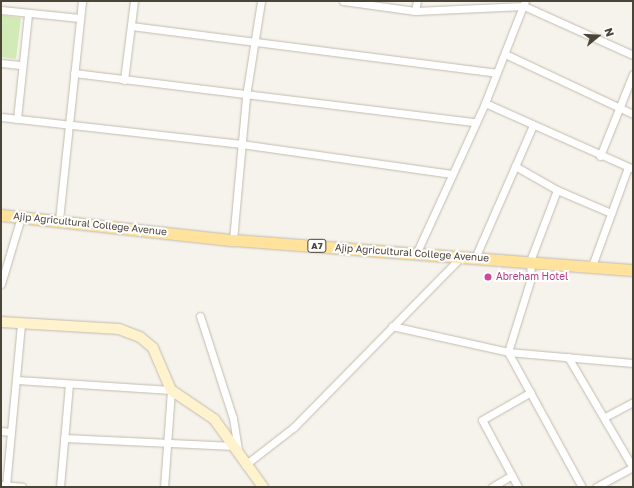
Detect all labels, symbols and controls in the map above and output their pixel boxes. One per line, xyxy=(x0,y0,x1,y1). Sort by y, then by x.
north arrow xyxy=(578,16,618,56)
text: N xyxy=(602,26,617,38)
street label: Ajip Agricultural College Avenue xyxy=(13,210,167,238)
road number: A7 xyxy=(307,239,327,253)
street label: Ajip Agricultural College Avenue xyxy=(335,242,489,264)
place label: Abreham Hotel xyxy=(496,271,568,283)
marker: Abreham Hotel xyxy=(483,272,493,282)

